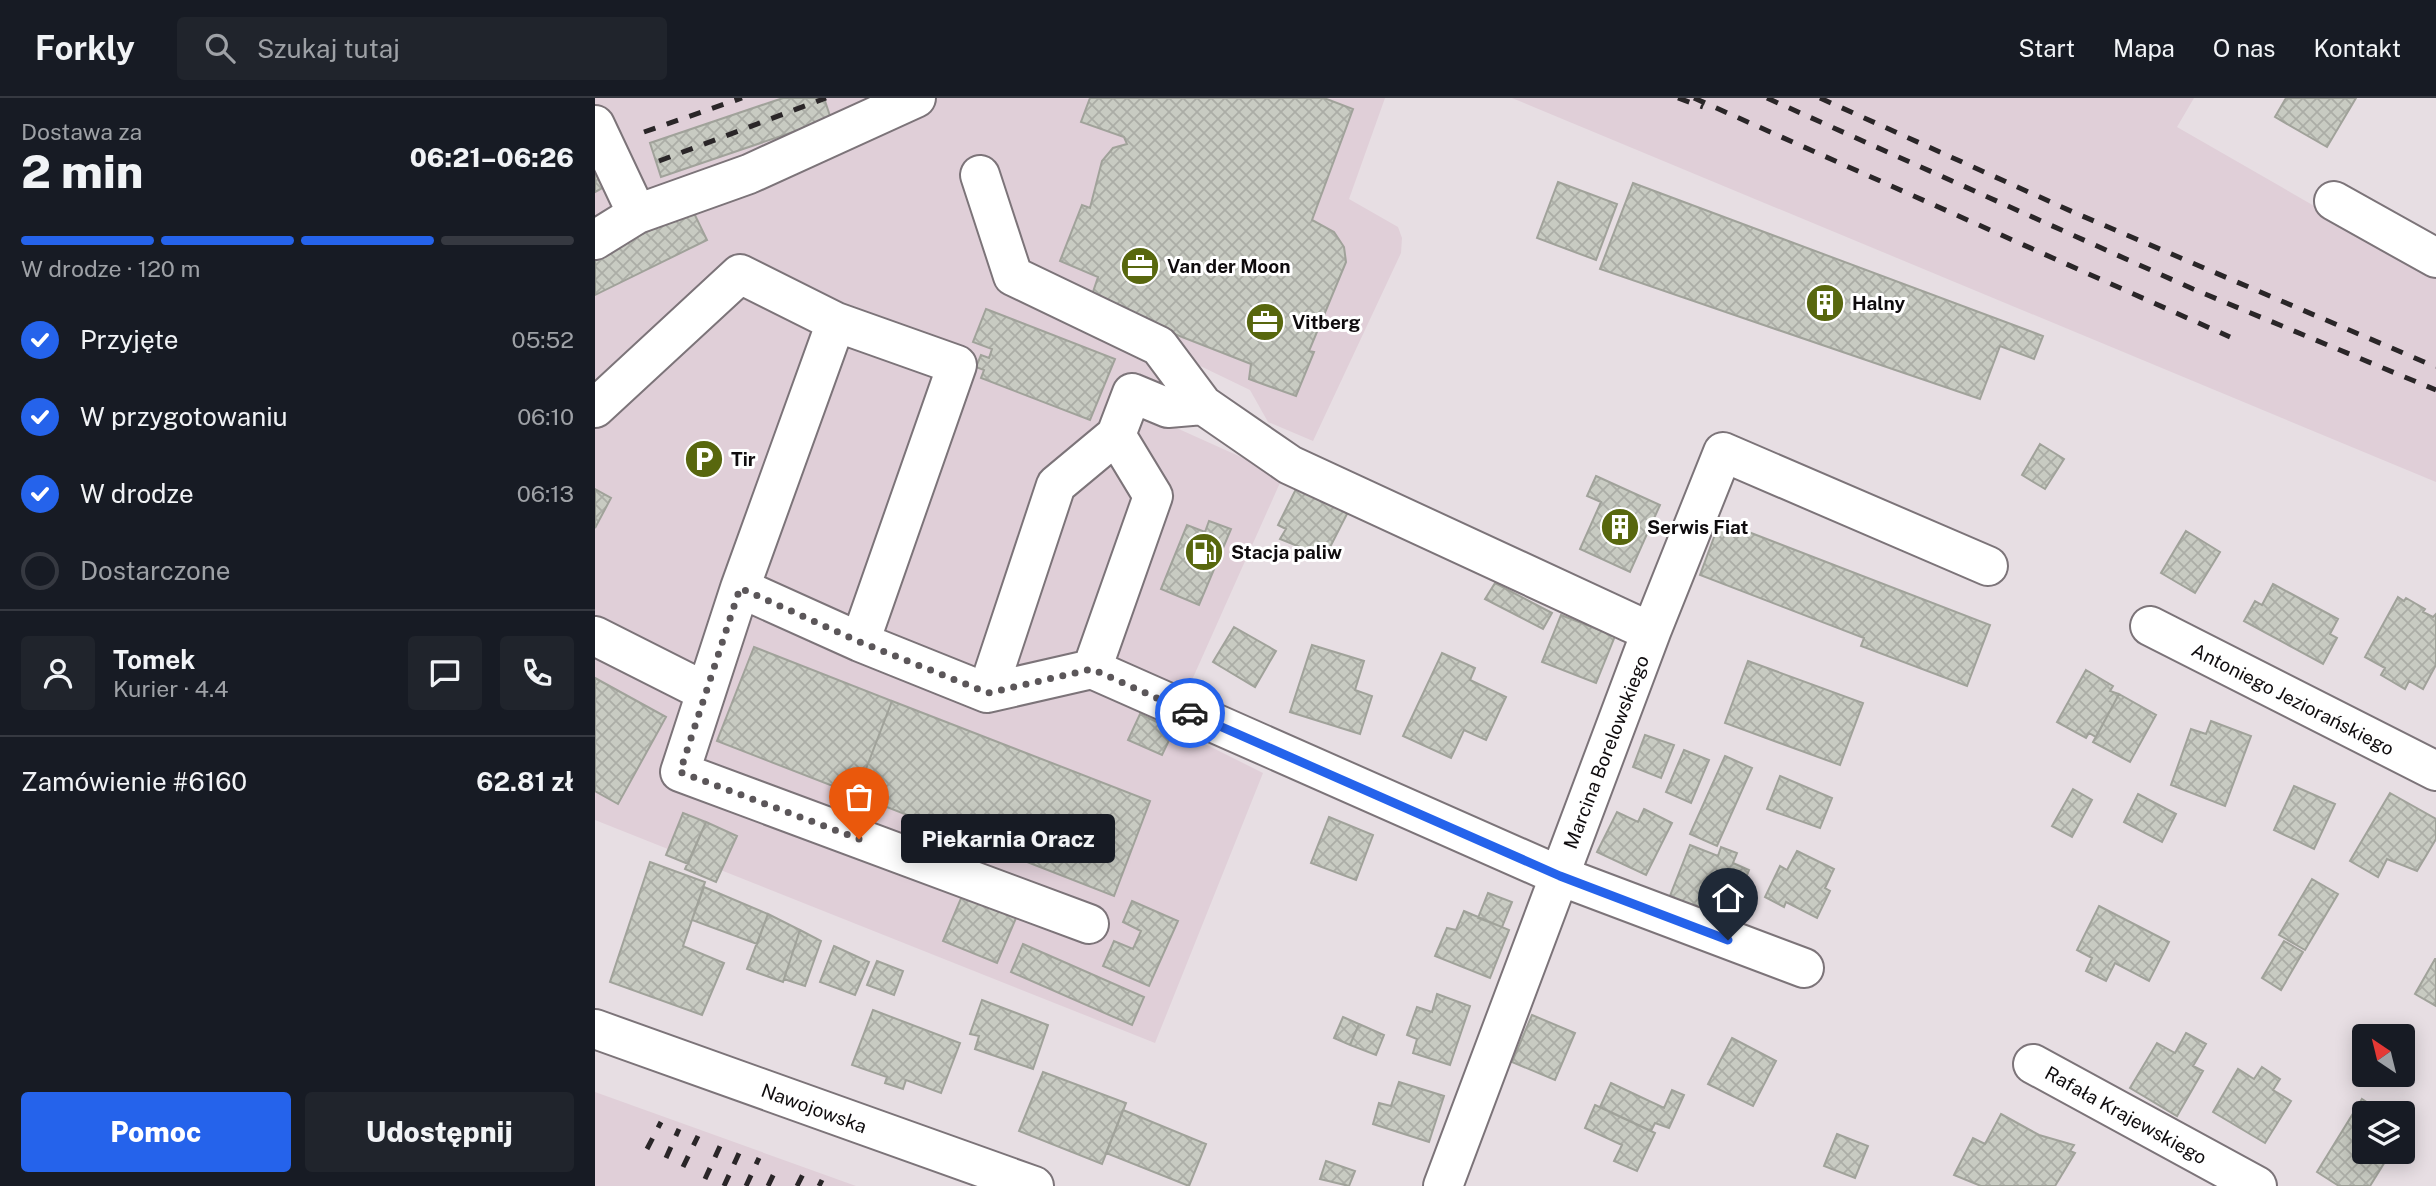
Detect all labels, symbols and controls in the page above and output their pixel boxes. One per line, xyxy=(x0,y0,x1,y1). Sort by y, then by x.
search box xyxy=(177,17,667,80)
text: Forkly xyxy=(35,29,135,67)
icon: search xyxy=(201,29,239,67)
text: Szukaj tutaj xyxy=(257,33,400,64)
text: Start xyxy=(2018,34,2075,62)
text: Mapa xyxy=(2113,34,2175,62)
text: O nas xyxy=(2213,34,2275,62)
text: Kontakt xyxy=(2313,34,2401,62)
text: Dostawa za xyxy=(21,118,142,145)
text: 06:21–06:26 xyxy=(410,142,574,173)
text: 2 min xyxy=(21,144,143,198)
office icon: Van der Moon xyxy=(1119,245,1161,287)
text: W drodze · 120 m xyxy=(21,255,200,282)
place label: Van der Moon xyxy=(1167,255,1291,277)
building icon: Halny xyxy=(1804,282,1846,324)
place label: Halny xyxy=(1852,292,1905,314)
office icon: Vitberg xyxy=(1244,301,1286,343)
place label: Vitberg xyxy=(1292,311,1361,333)
icon: check xyxy=(21,321,59,359)
text: Przyjęte xyxy=(80,324,179,355)
text: 05:52 xyxy=(512,326,574,353)
icon: check xyxy=(21,398,59,436)
text: W przygotowaniu xyxy=(80,401,288,432)
text: 06:10 xyxy=(517,403,574,430)
parking icon: Tir xyxy=(683,438,725,480)
place label: Tir xyxy=(731,448,756,470)
icon: check xyxy=(21,475,59,513)
text: W drodze xyxy=(80,478,194,509)
text: 06:13 xyxy=(517,480,574,507)
building icon: Serwis Fiat xyxy=(1599,506,1641,548)
place label: Serwis Fiat xyxy=(1647,516,1748,538)
fuel station icon: Stacja paliw xyxy=(1183,531,1225,573)
place label: Stacja paliw xyxy=(1231,541,1342,563)
text: Dostarczone xyxy=(80,555,231,586)
button: person xyxy=(21,636,95,710)
button: chat xyxy=(408,636,482,710)
button: phone xyxy=(500,636,574,710)
street label: Antoniego Jeziorańskiego xyxy=(2188,638,2398,760)
text: Tomek xyxy=(113,644,195,675)
street label: Marcina Borelowskiego xyxy=(1559,652,1653,852)
text: Kurier · 4.4 xyxy=(113,675,228,702)
courier xyxy=(1155,678,1225,748)
icon: car xyxy=(1171,694,1209,732)
text: Zamówienie #6160 xyxy=(21,766,247,797)
text: 62.81 zł xyxy=(476,766,574,797)
pin xyxy=(829,767,889,839)
icon: bag xyxy=(840,778,878,816)
callout: Piekarnia Oracz xyxy=(901,814,1115,864)
text: Piekarnia Oracz xyxy=(921,825,1095,852)
pin xyxy=(1698,868,1758,940)
icon: home xyxy=(1709,879,1747,917)
north arrow xyxy=(2352,1024,2415,1087)
map controls xyxy=(2352,1024,2415,1164)
street label: Rafała Krajewskiego xyxy=(2041,1061,2211,1169)
street label: Nawojowska xyxy=(758,1079,870,1137)
button: Pomoc xyxy=(21,1092,291,1172)
button: Udostępnij xyxy=(305,1092,574,1172)
button: layers xyxy=(2352,1101,2415,1164)

